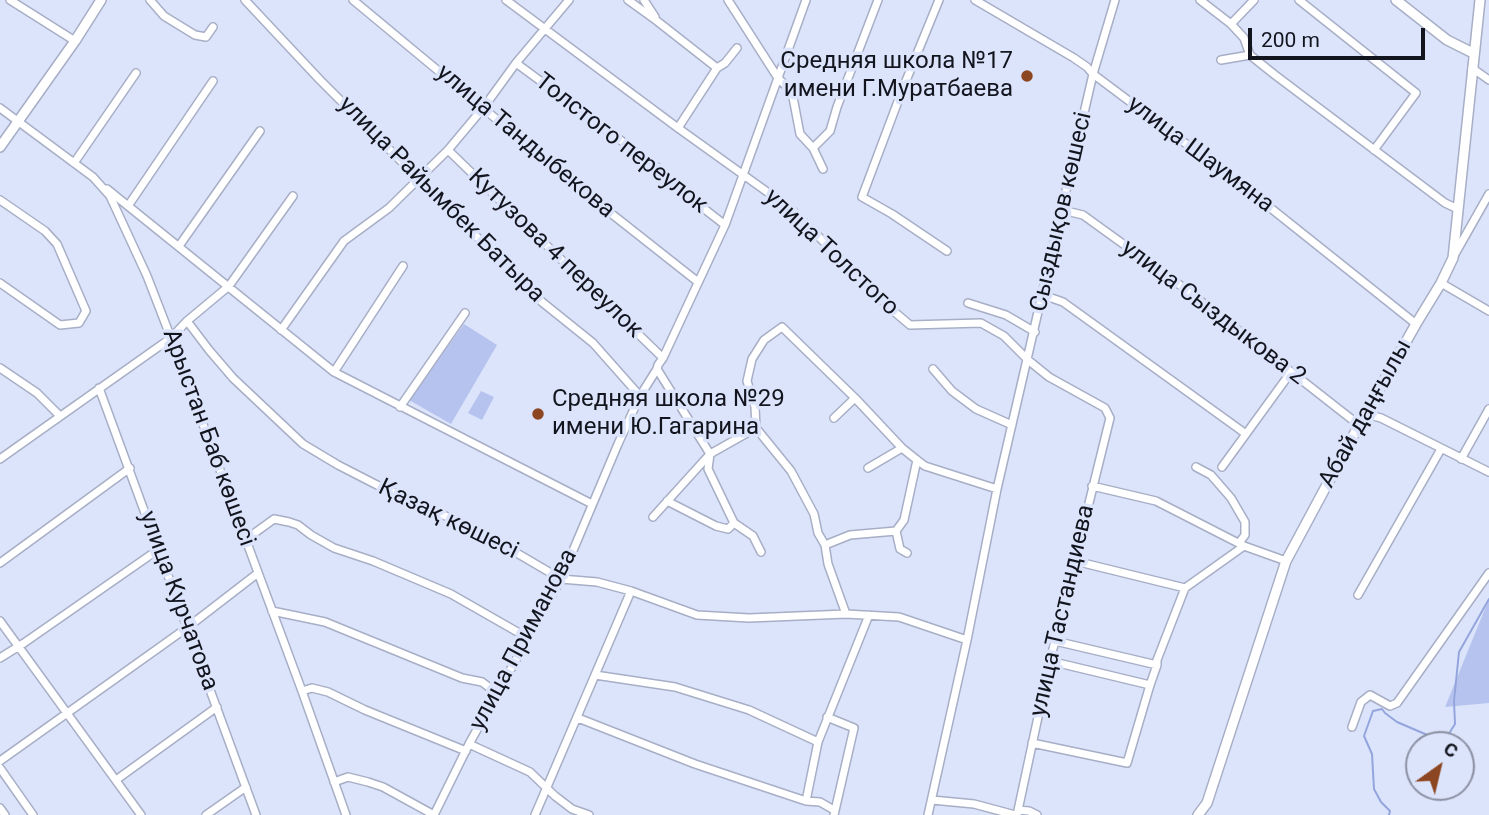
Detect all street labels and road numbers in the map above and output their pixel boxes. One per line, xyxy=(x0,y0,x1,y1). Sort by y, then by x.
street label: улица Тандыбекова xyxy=(430,59,620,225)
street label: Толстого переулок xyxy=(529,68,713,220)
street label: улица Шаумяна xyxy=(1121,90,1279,220)
street label: улица Райымбек Батыра xyxy=(332,91,550,309)
street label: Сыздықов көшесі xyxy=(1025,109,1099,315)
street label: Кутузова 4 переулок xyxy=(462,163,648,345)
street label: улица Толстого xyxy=(758,183,904,323)
street label: улица Сыздыкова 2 xyxy=(1115,234,1311,392)
street label: Арыстан Баб көшесі xyxy=(155,326,261,550)
street label: Абай даңғылы xyxy=(1313,335,1419,493)
street label: Қазақ көшесі xyxy=(373,474,523,566)
street label: улица Тастандиева xyxy=(1025,502,1101,720)
street label: улица Курчатова xyxy=(132,507,224,695)
street label: улица Приманова xyxy=(464,544,584,736)

